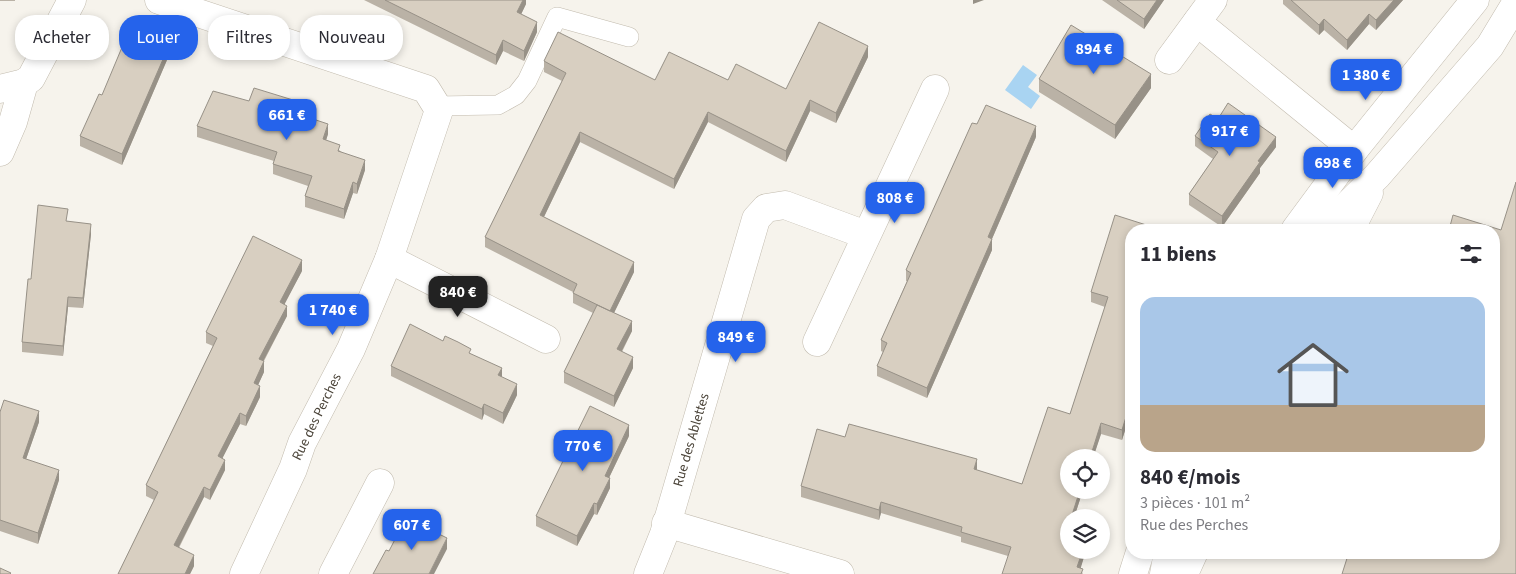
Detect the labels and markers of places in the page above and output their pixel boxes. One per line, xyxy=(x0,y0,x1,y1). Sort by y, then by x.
pin: 894 € xyxy=(1059,32,1129,75)
pin: 1 380 € xyxy=(1320,58,1412,101)
pin: 661 € xyxy=(252,98,322,141)
pin: 917 € xyxy=(1195,114,1265,157)
pin: 698 € xyxy=(1298,146,1368,189)
pin: 808 € xyxy=(860,182,930,224)
pin: 840 € xyxy=(423,276,493,318)
pin: 1 740 € xyxy=(287,294,379,336)
pin: 849 € xyxy=(701,320,771,363)
pin: 770 € xyxy=(548,430,618,472)
pin: 607 € xyxy=(377,508,447,551)

